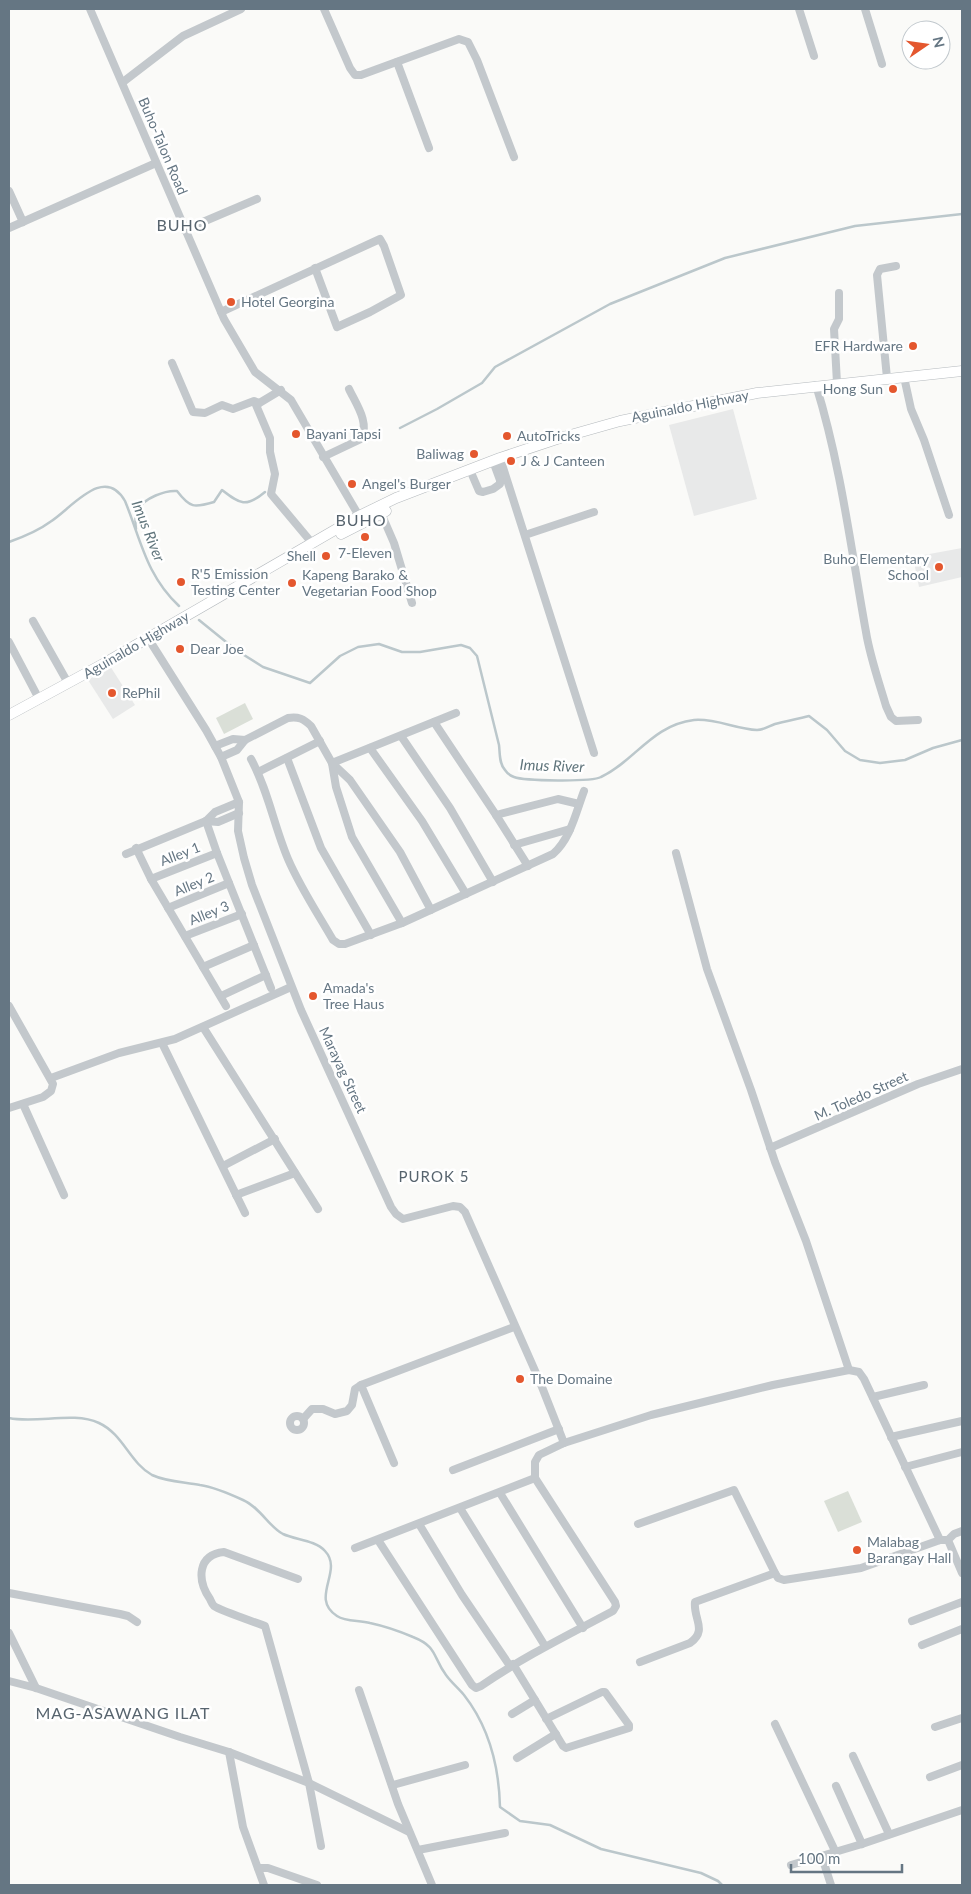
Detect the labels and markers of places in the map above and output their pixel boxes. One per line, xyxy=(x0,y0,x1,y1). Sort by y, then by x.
place label: Hotel Georgina xyxy=(241,293,334,310)
marker: Hotel Georgina xyxy=(225,296,237,308)
place label: EFR Hardware xyxy=(814,337,903,354)
marker: EFR Hardware xyxy=(907,340,919,352)
place label: Hong Sun xyxy=(823,380,883,397)
marker: Hong Sun xyxy=(887,383,899,395)
place label: Bayani Tapsi xyxy=(306,425,381,442)
place label: AutoTricks xyxy=(517,427,580,444)
marker: Bayani Tapsi xyxy=(290,428,302,440)
marker: AutoTricks xyxy=(501,430,513,442)
place label: Baliwag xyxy=(416,445,464,462)
marker: Baliwag xyxy=(468,448,480,460)
place label: J & J Canteen xyxy=(521,452,605,469)
marker: J & J Canteen xyxy=(505,455,517,467)
place label: Angel's Burger xyxy=(362,475,451,492)
marker: Angel's Burger xyxy=(346,478,358,490)
marker: 7-Eleven xyxy=(359,531,371,543)
place label: 7-Eleven xyxy=(338,544,392,561)
place label: Shell xyxy=(287,547,316,564)
marker: Shell xyxy=(320,550,332,562)
place label: Buho Elementary School xyxy=(823,550,930,583)
marker: Buho Elementary School xyxy=(933,561,945,573)
place label: R'5 Emission Testing Center xyxy=(191,565,280,598)
place label: Kapeng Barako & Vegetarian Food Shop xyxy=(302,566,437,599)
marker: R'5 Emission Testing Center xyxy=(175,576,187,588)
marker: Kapeng Barako & Vegetarian Food Shop xyxy=(286,577,298,589)
place label: Dear Joe xyxy=(190,640,244,657)
marker: Dear Joe xyxy=(174,643,186,655)
place label: RePhil xyxy=(122,684,160,701)
marker: RePhil xyxy=(106,687,118,699)
place label: Amada's Tree Haus xyxy=(323,979,384,1012)
marker: Amada's Tree Haus xyxy=(307,990,319,1002)
place label: The Domaine xyxy=(530,1370,612,1387)
marker: The Domaine xyxy=(514,1373,526,1385)
place label: Malabag Barangay Hall xyxy=(867,1533,951,1566)
marker: Malabag Barangay Hall xyxy=(851,1544,863,1556)

